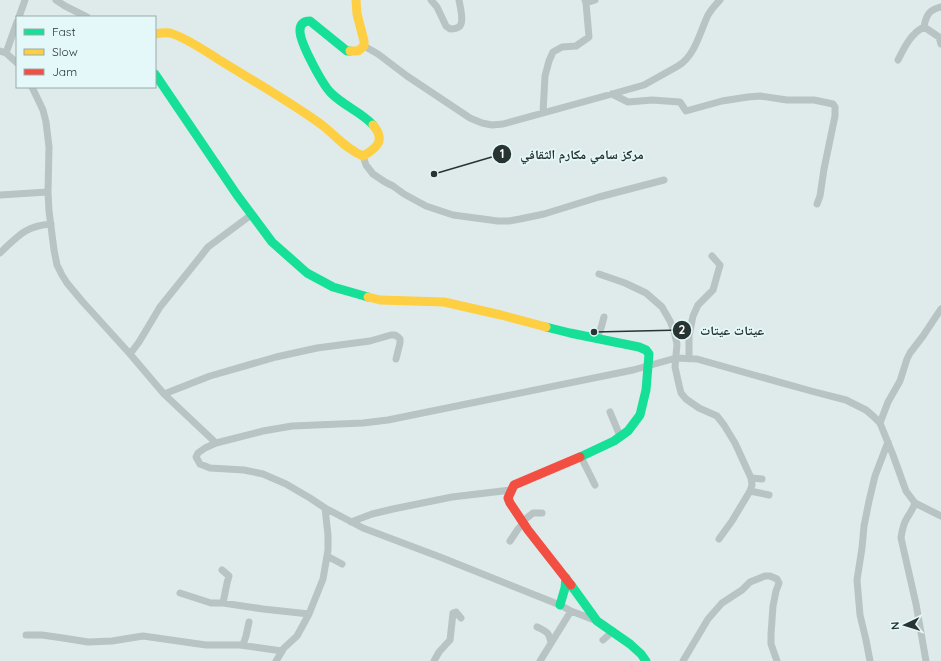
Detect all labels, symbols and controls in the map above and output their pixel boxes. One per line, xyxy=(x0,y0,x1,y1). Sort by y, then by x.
legend xyxy=(16,16,156,88)
text: Fast xyxy=(52,24,76,39)
text: Slow xyxy=(52,44,78,59)
text: Jam xyxy=(52,64,77,79)
callout: مركز سامي مكارم الثقافي xyxy=(492,142,652,167)
text: 1 xyxy=(500,146,504,161)
text: مركز سامي مكارم الثقافي xyxy=(520,146,644,165)
callout: عيتات عيتات xyxy=(672,318,772,343)
text: 2 xyxy=(679,322,686,337)
text: عيتات عيتات xyxy=(700,322,764,338)
north arrow xyxy=(885,605,925,645)
text: N xyxy=(888,621,902,630)

